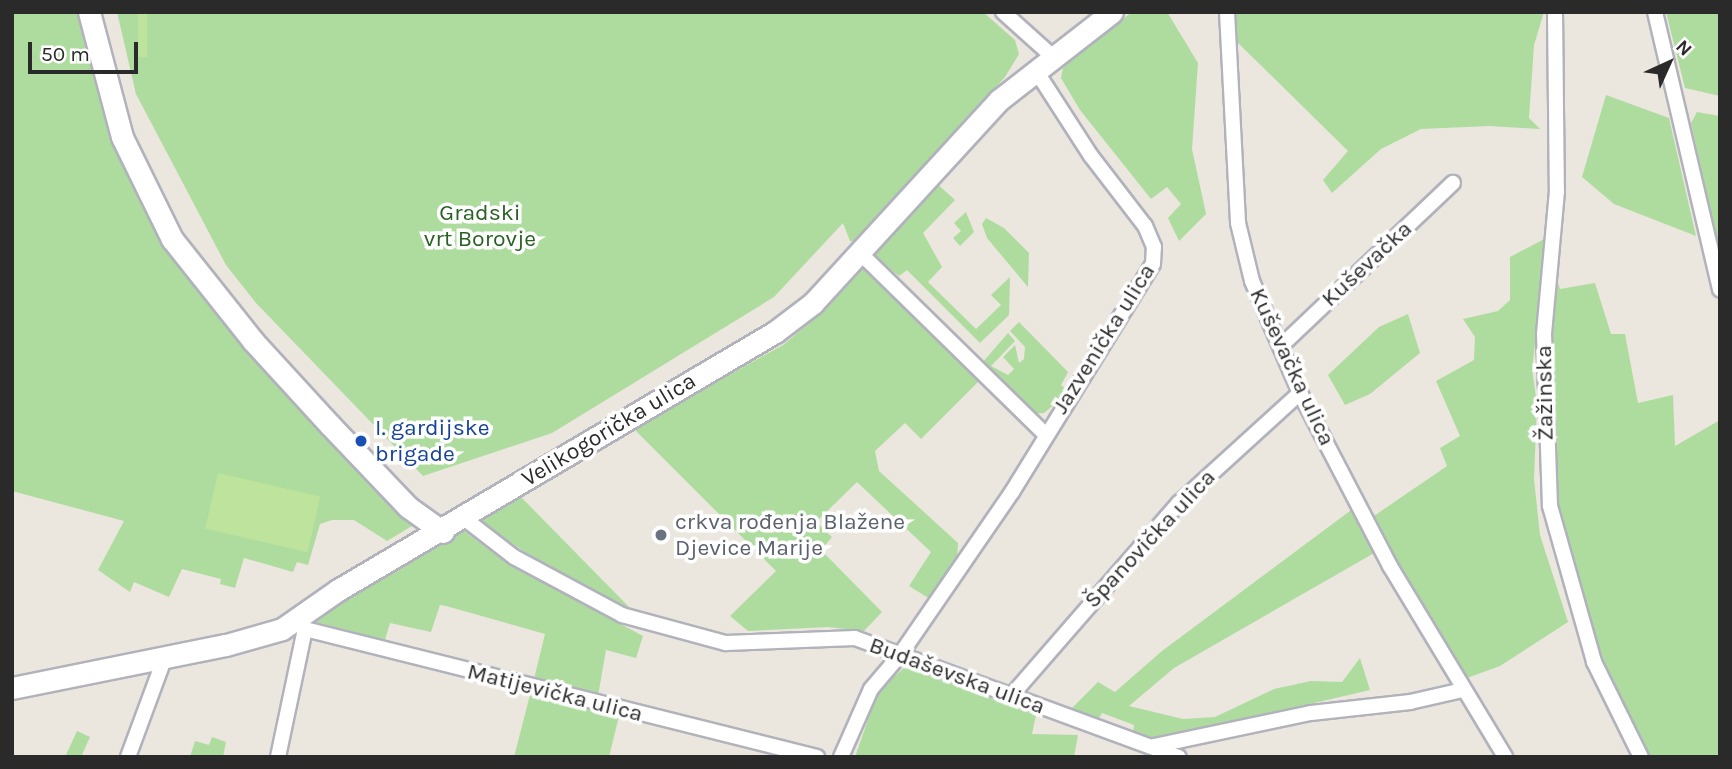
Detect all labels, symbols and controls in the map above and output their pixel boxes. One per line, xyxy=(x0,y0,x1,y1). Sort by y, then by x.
scale bar xyxy=(32,28,142,72)
north arrow xyxy=(1634,28,1704,98)
text: N xyxy=(1671,36,1696,61)
text: 50 m xyxy=(41,42,90,66)
park label: Gradski vrt Borovje xyxy=(424,199,536,253)
street label: Kuševačka xyxy=(1316,215,1418,313)
street label: Jazvenička ulica xyxy=(1047,259,1161,419)
street label: Kuševačka ulica xyxy=(1243,284,1341,450)
street label: Žažinska xyxy=(1530,345,1560,441)
street label: Velikogorička ulica xyxy=(517,367,701,493)
place label: I. gardijske brigade xyxy=(375,414,490,468)
marker: I. gardijske brigade xyxy=(353,433,369,449)
street label: Španovička ulica xyxy=(1079,464,1221,614)
place label: crkva rođenja Blažene Djevice Marije xyxy=(675,508,905,562)
marker: crkva rođenja Blažene Djevice Marije xyxy=(653,527,669,543)
street label: Budaševska ulica xyxy=(865,631,1049,721)
street label: Matijevička ulica xyxy=(464,658,646,728)

